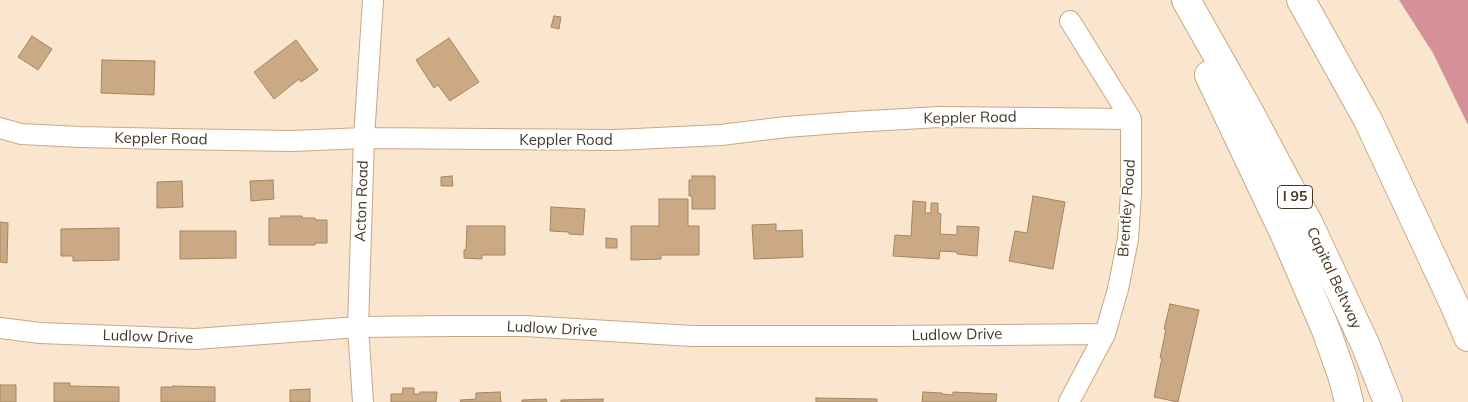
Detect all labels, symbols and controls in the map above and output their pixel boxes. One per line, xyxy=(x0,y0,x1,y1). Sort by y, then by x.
street label: Keppler Road xyxy=(923,108,1017,128)
street label: Keppler Road xyxy=(114,129,208,149)
street label: Keppler Road xyxy=(519,131,613,149)
street label: Brentley Road xyxy=(1115,158,1139,258)
street label: Acton Road xyxy=(352,160,372,242)
road number: I 95 xyxy=(1278,186,1312,208)
street label: Capital Beltway xyxy=(1303,224,1365,332)
street label: Ludlow Drive xyxy=(506,318,598,340)
street label: Ludlow Drive xyxy=(911,325,1003,345)
street label: Ludlow Drive xyxy=(102,326,194,348)

